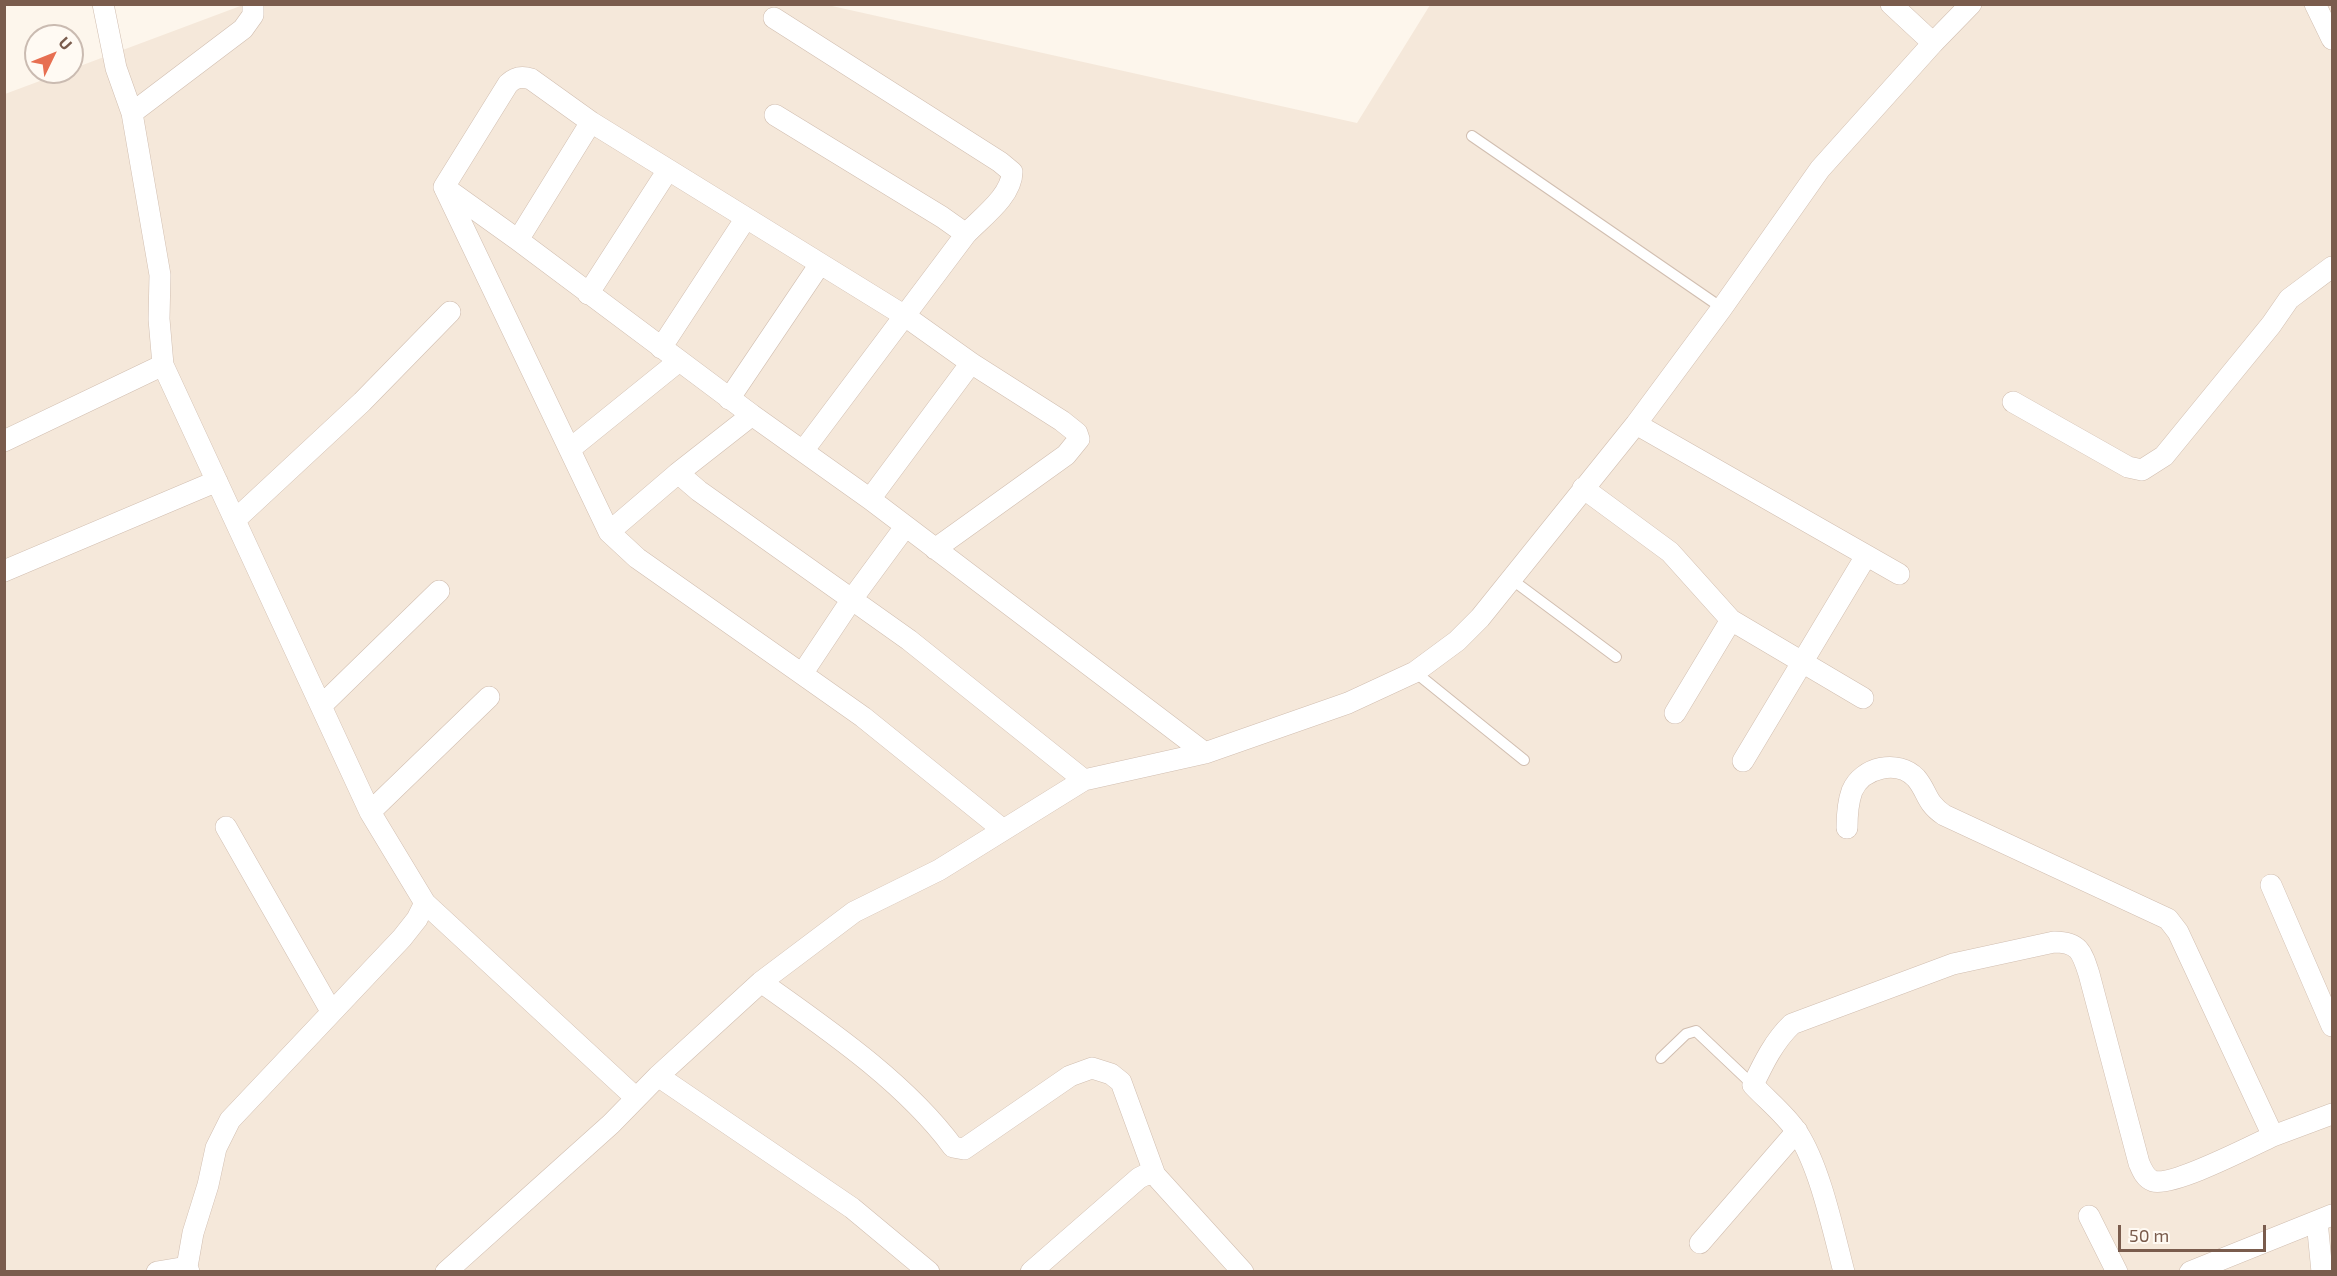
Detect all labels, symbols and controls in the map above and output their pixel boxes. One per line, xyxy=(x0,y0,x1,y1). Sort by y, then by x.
north arrow xyxy=(24,24,84,84)
text: U xyxy=(55,32,77,53)
scale bar xyxy=(2121,1213,2270,1251)
text: 50 m xyxy=(2129,1224,2169,1246)

